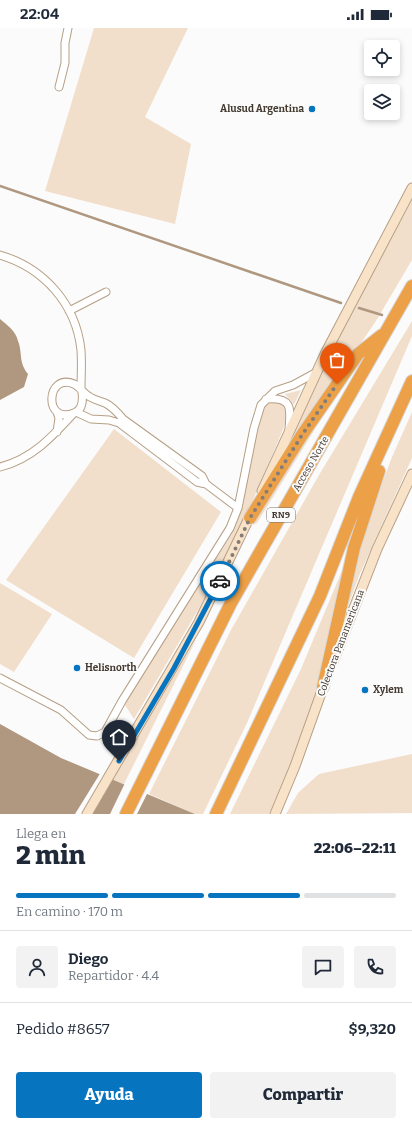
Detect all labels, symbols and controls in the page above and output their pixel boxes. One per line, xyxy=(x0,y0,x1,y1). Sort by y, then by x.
text: 22:04 xyxy=(20,5,59,23)
map controls xyxy=(364,40,400,120)
button: locate xyxy=(364,40,400,76)
button: layers xyxy=(364,84,400,120)
place label: Alusud Argentina xyxy=(220,103,304,115)
marker: Alusud Argentina xyxy=(307,104,317,114)
pin xyxy=(320,343,354,384)
icon: bag xyxy=(326,349,348,371)
street label: Acceso Norte xyxy=(290,434,332,494)
road number: RN9 xyxy=(267,508,295,522)
courier xyxy=(200,561,240,601)
icon: car xyxy=(209,570,231,592)
street label: Colectora Panamericana xyxy=(315,587,367,698)
place label: Helisnorth xyxy=(85,662,137,674)
marker: Helisnorth xyxy=(72,663,82,673)
place label: Xylem xyxy=(373,684,404,696)
marker: Xylem xyxy=(360,685,370,695)
pin xyxy=(102,720,136,761)
icon: home xyxy=(108,726,130,748)
text: Llega en xyxy=(16,826,66,841)
text: 22:06–22:11 xyxy=(314,839,396,857)
text: 2 min xyxy=(16,840,86,871)
text: En camino · 170 m xyxy=(16,904,123,919)
button: person xyxy=(16,946,58,988)
button: chat xyxy=(302,946,344,988)
button: phone xyxy=(354,946,396,988)
text: Diego xyxy=(68,950,109,968)
text: Repartidor · 4.4 xyxy=(68,968,159,983)
text: Pedido #8657 xyxy=(16,1020,110,1038)
text: $9,320 xyxy=(349,1020,396,1038)
button: Ayuda xyxy=(16,1072,202,1118)
button: Compartir xyxy=(210,1072,396,1118)

